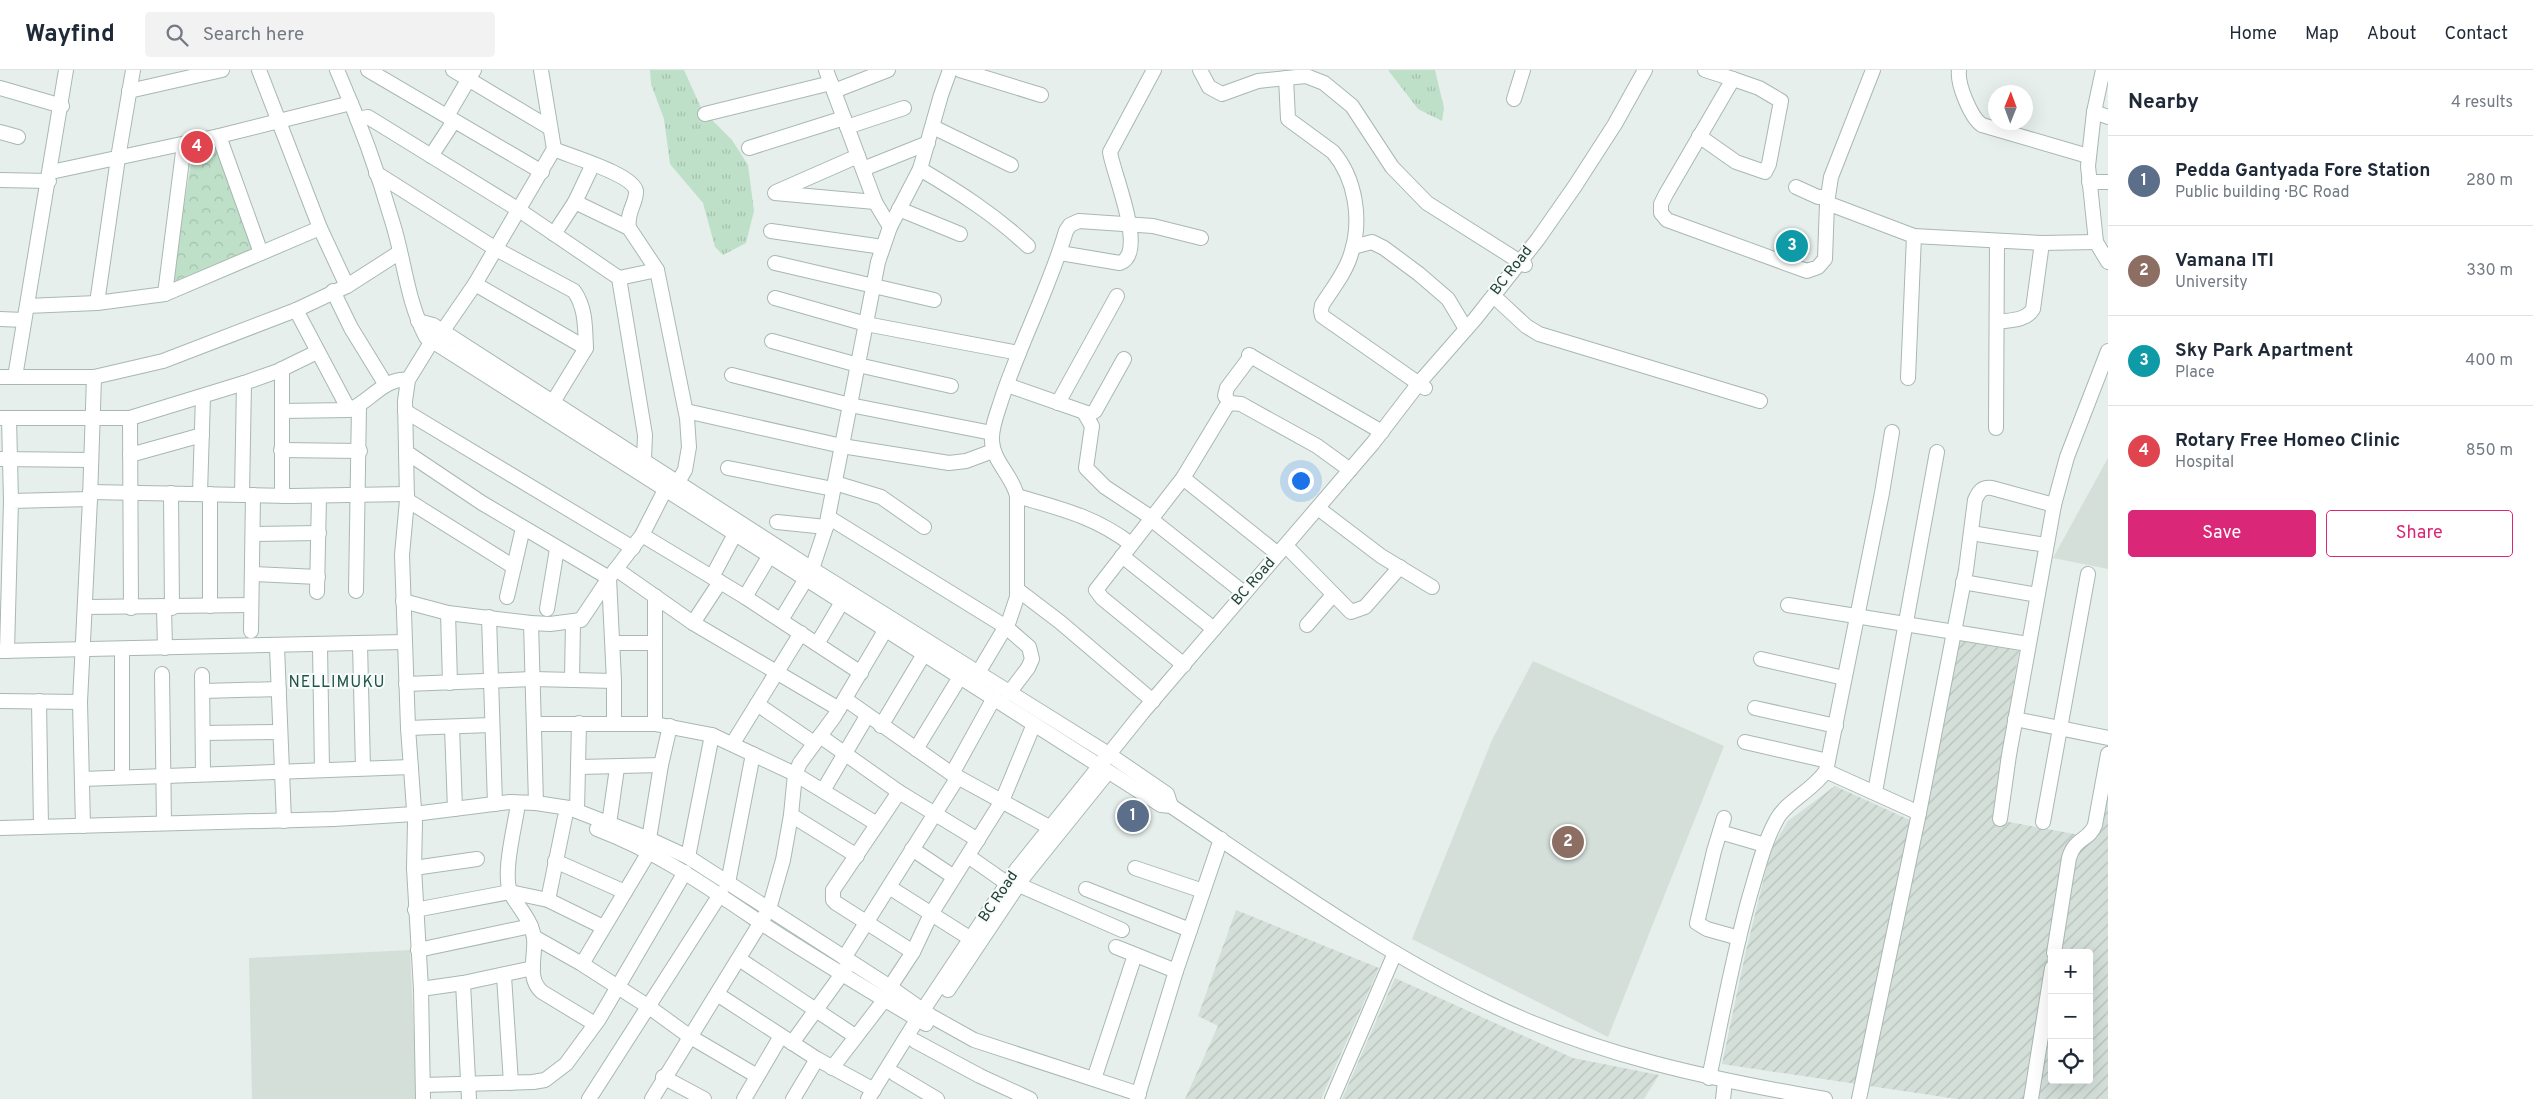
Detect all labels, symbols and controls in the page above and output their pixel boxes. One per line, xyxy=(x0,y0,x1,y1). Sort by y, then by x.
search box xyxy=(145,12,495,57)
text: Wayfind xyxy=(25,20,115,50)
icon: search xyxy=(163,21,191,49)
text: Search here xyxy=(203,23,304,47)
text: Home xyxy=(2229,23,2277,46)
text: Map xyxy=(2305,23,2339,46)
text: About xyxy=(2367,23,2416,46)
text: Contact xyxy=(2444,23,2508,46)
north arrow xyxy=(1988,85,2033,130)
text: Nearby xyxy=(2128,89,2199,116)
text: 4 results xyxy=(2451,93,2513,113)
pin: 4 xyxy=(181,128,213,166)
text: Pedda Gantyada Fore Station xyxy=(2175,159,2430,183)
text: 1 xyxy=(2141,171,2147,191)
text: 280 m xyxy=(2466,171,2513,191)
text: Public building · BC Road xyxy=(2175,183,2349,203)
pin: 3 xyxy=(1776,227,1808,265)
street label: BC Road xyxy=(1487,242,1537,300)
text: Vamana ITI xyxy=(2175,249,2274,273)
text: 2 xyxy=(2139,261,2149,281)
text: 330 m xyxy=(2466,261,2513,281)
text: University xyxy=(2175,273,2248,293)
text: Sky Park Apartment xyxy=(2175,339,2353,363)
text: 3 xyxy=(2139,351,2149,371)
text: 400 m xyxy=(2465,351,2513,371)
text: Place xyxy=(2175,363,2215,383)
text: Rotary Free Homeo Clinic xyxy=(2175,429,2400,453)
text: 4 xyxy=(2139,441,2149,461)
text: 850 m xyxy=(2466,441,2513,461)
text: Hospital xyxy=(2175,453,2234,473)
your location xyxy=(1288,468,1314,494)
button: Save xyxy=(2128,510,2316,557)
button: Share xyxy=(2326,510,2513,557)
street label: BC Road xyxy=(1228,554,1280,610)
district label: NELLIMUKU xyxy=(288,673,386,693)
pin: 1 xyxy=(1117,797,1149,835)
pin: 2 xyxy=(1552,823,1584,861)
street label: BC Road xyxy=(975,868,1023,926)
map controls xyxy=(2048,949,2093,1084)
button: + xyxy=(2048,949,2093,994)
button: − xyxy=(2048,994,2093,1039)
button: locate xyxy=(2048,1039,2093,1084)

